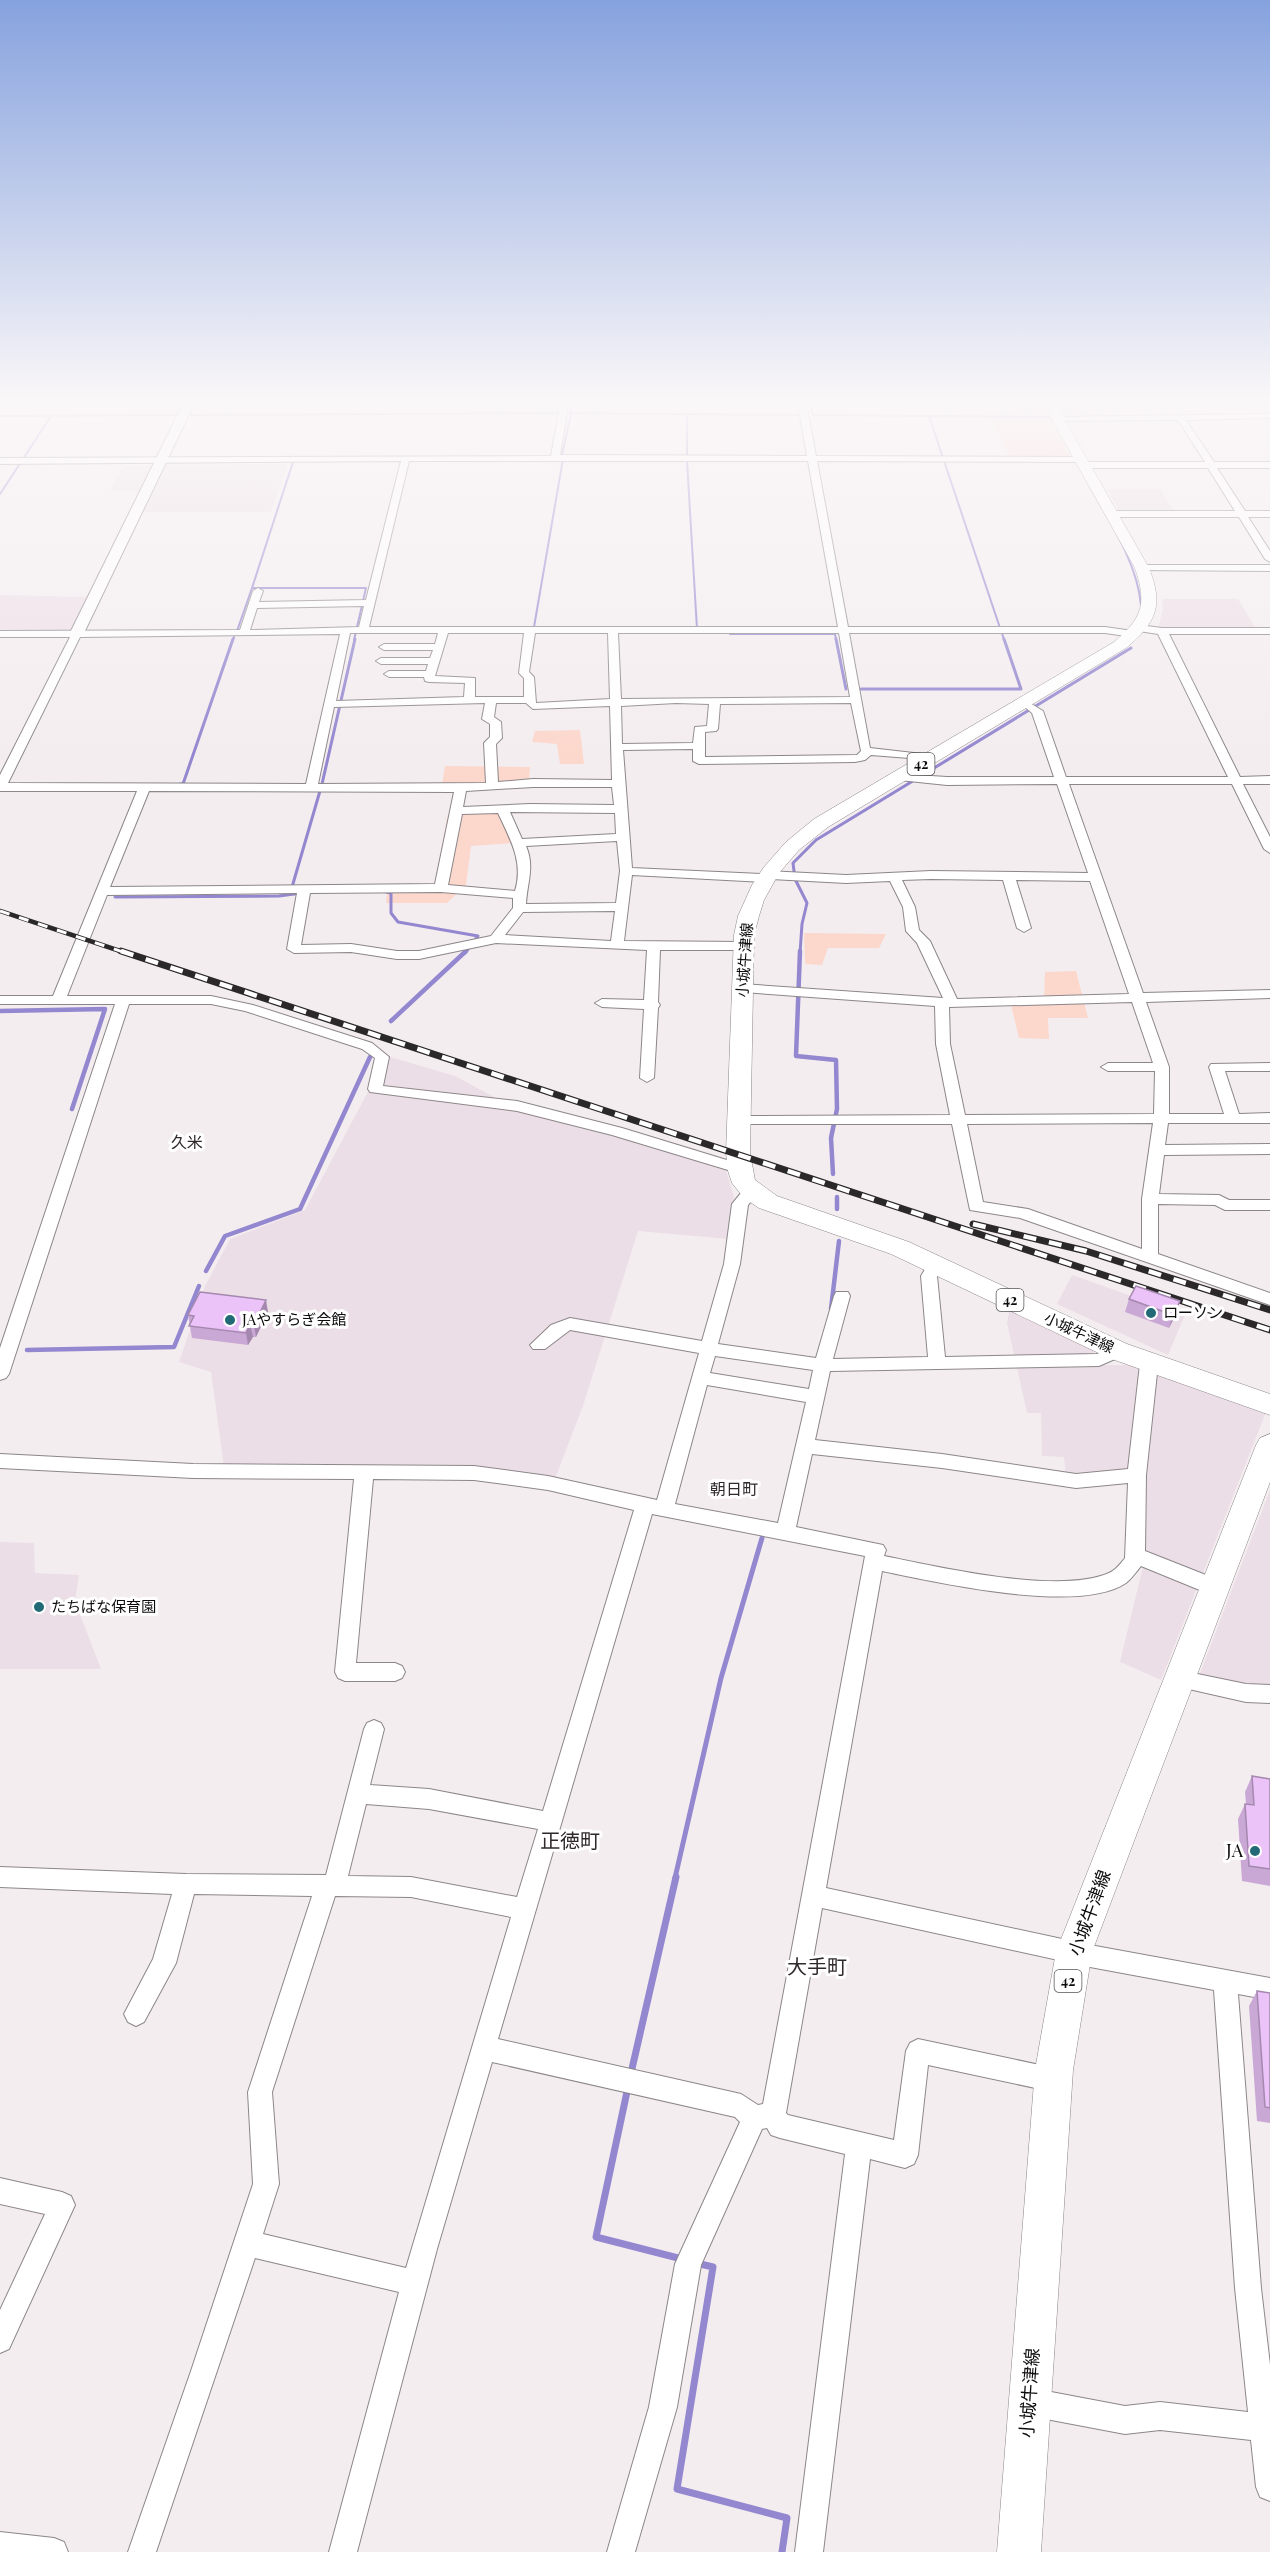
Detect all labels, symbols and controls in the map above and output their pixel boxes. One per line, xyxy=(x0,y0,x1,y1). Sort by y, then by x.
road number: 42 xyxy=(908,753,934,775)
street label: 小城牛津線 xyxy=(731,922,757,998)
district label: 久米 xyxy=(171,1131,203,1152)
road number: 42 xyxy=(996,1289,1024,1311)
place label: ローソン xyxy=(1163,1302,1223,1322)
marker: ローソン xyxy=(1144,1306,1158,1320)
street label: 小城牛津線 xyxy=(1041,1307,1118,1357)
place label: JAやすらぎ会館 xyxy=(241,1309,346,1329)
marker: JAやすらぎ会館 xyxy=(223,1313,237,1327)
district label: 朝日町 xyxy=(710,1478,758,1499)
place label: たちばな保育園 xyxy=(51,1596,156,1616)
marker: たちばな保育園 xyxy=(32,1600,46,1614)
district label: 正徳町 xyxy=(540,1826,600,1853)
place label: JA xyxy=(1225,1838,1244,1862)
marker: JA xyxy=(1248,1844,1262,1858)
street label: 小城牛津線 xyxy=(1062,1866,1116,1959)
district label: 大手町 xyxy=(787,1952,847,1979)
road number: 42 xyxy=(1054,1970,1082,1992)
street label: 小城牛津線 xyxy=(1014,2347,1044,2439)

